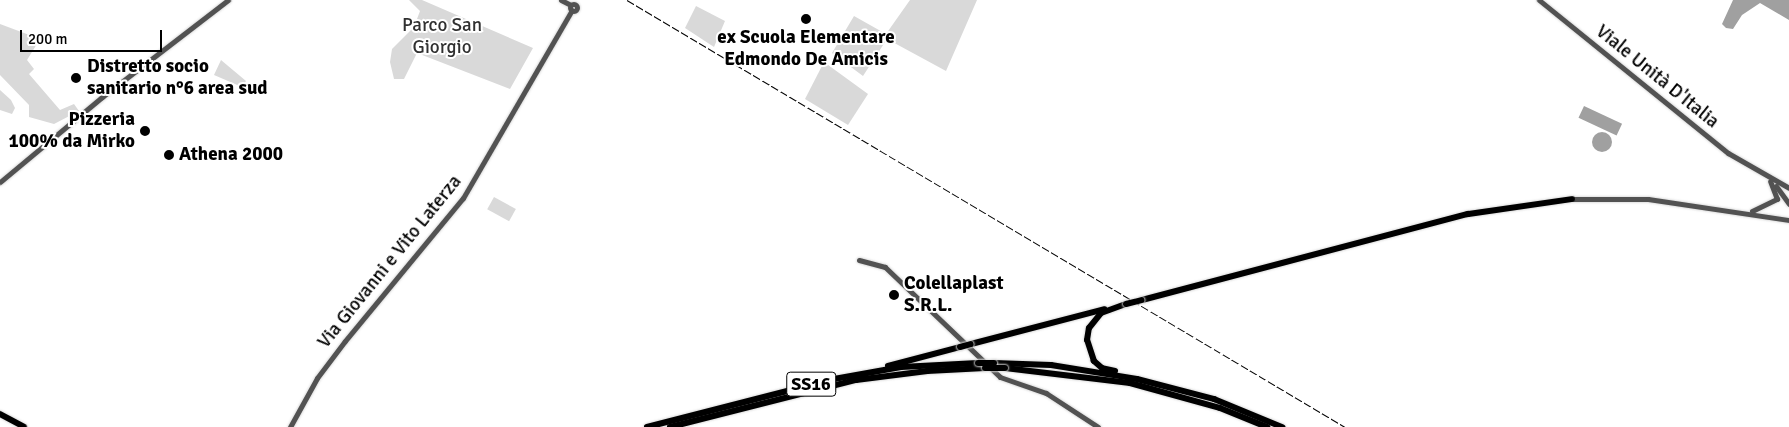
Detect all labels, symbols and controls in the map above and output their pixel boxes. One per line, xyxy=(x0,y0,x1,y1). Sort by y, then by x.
marker: ex Scuola Elementare Edmondo De Amicis xyxy=(800,13,812,25)
park label: Parco San Giorgio xyxy=(402,15,482,59)
scale bar xyxy=(22,20,165,52)
street label: Viale Unità D'Italia xyxy=(1591,20,1723,134)
place label: ex Scuola Elementare Edmondo De Amicis xyxy=(717,27,895,71)
text: 200 m xyxy=(28,30,68,48)
place label: Distretto socio sanitario n°6 area sud xyxy=(87,56,268,100)
marker: Distretto socio sanitario n°6 area sud xyxy=(69,71,83,85)
place label: Pizzeria 100% da Mirko xyxy=(8,109,135,153)
marker: Pizzeria 100% da Mirko xyxy=(139,125,151,137)
place label: Athena 2000 xyxy=(179,144,283,166)
marker: Athena 2000 xyxy=(163,149,175,161)
street label: Via Giovanni e Vito Laterza xyxy=(313,171,467,353)
place label: Colellaplast S.R.L. xyxy=(904,273,1004,317)
marker: Colellaplast S.R.L. xyxy=(888,289,900,301)
road number: SS16 xyxy=(786,368,836,399)

